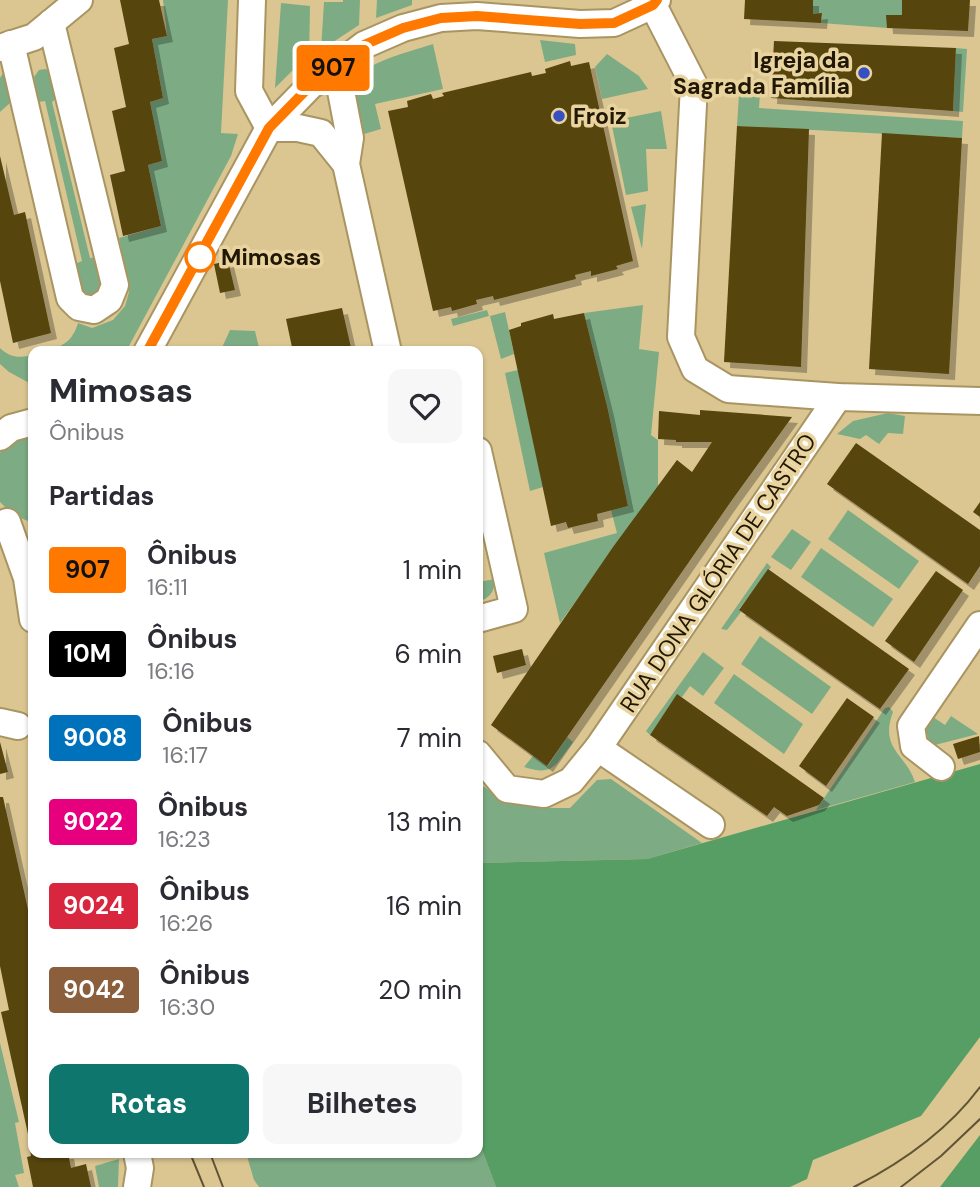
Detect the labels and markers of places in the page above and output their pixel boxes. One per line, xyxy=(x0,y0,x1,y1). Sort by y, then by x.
place label: Igreja da Sagrada Família xyxy=(673,45,850,101)
marker: Igreja da Sagrada Família xyxy=(856,65,872,81)
place label: Froiz xyxy=(573,101,627,131)
marker: Froiz xyxy=(551,108,567,124)
marker: Mimosas xyxy=(185,242,215,272)
place label: Mimosas xyxy=(221,242,321,272)

